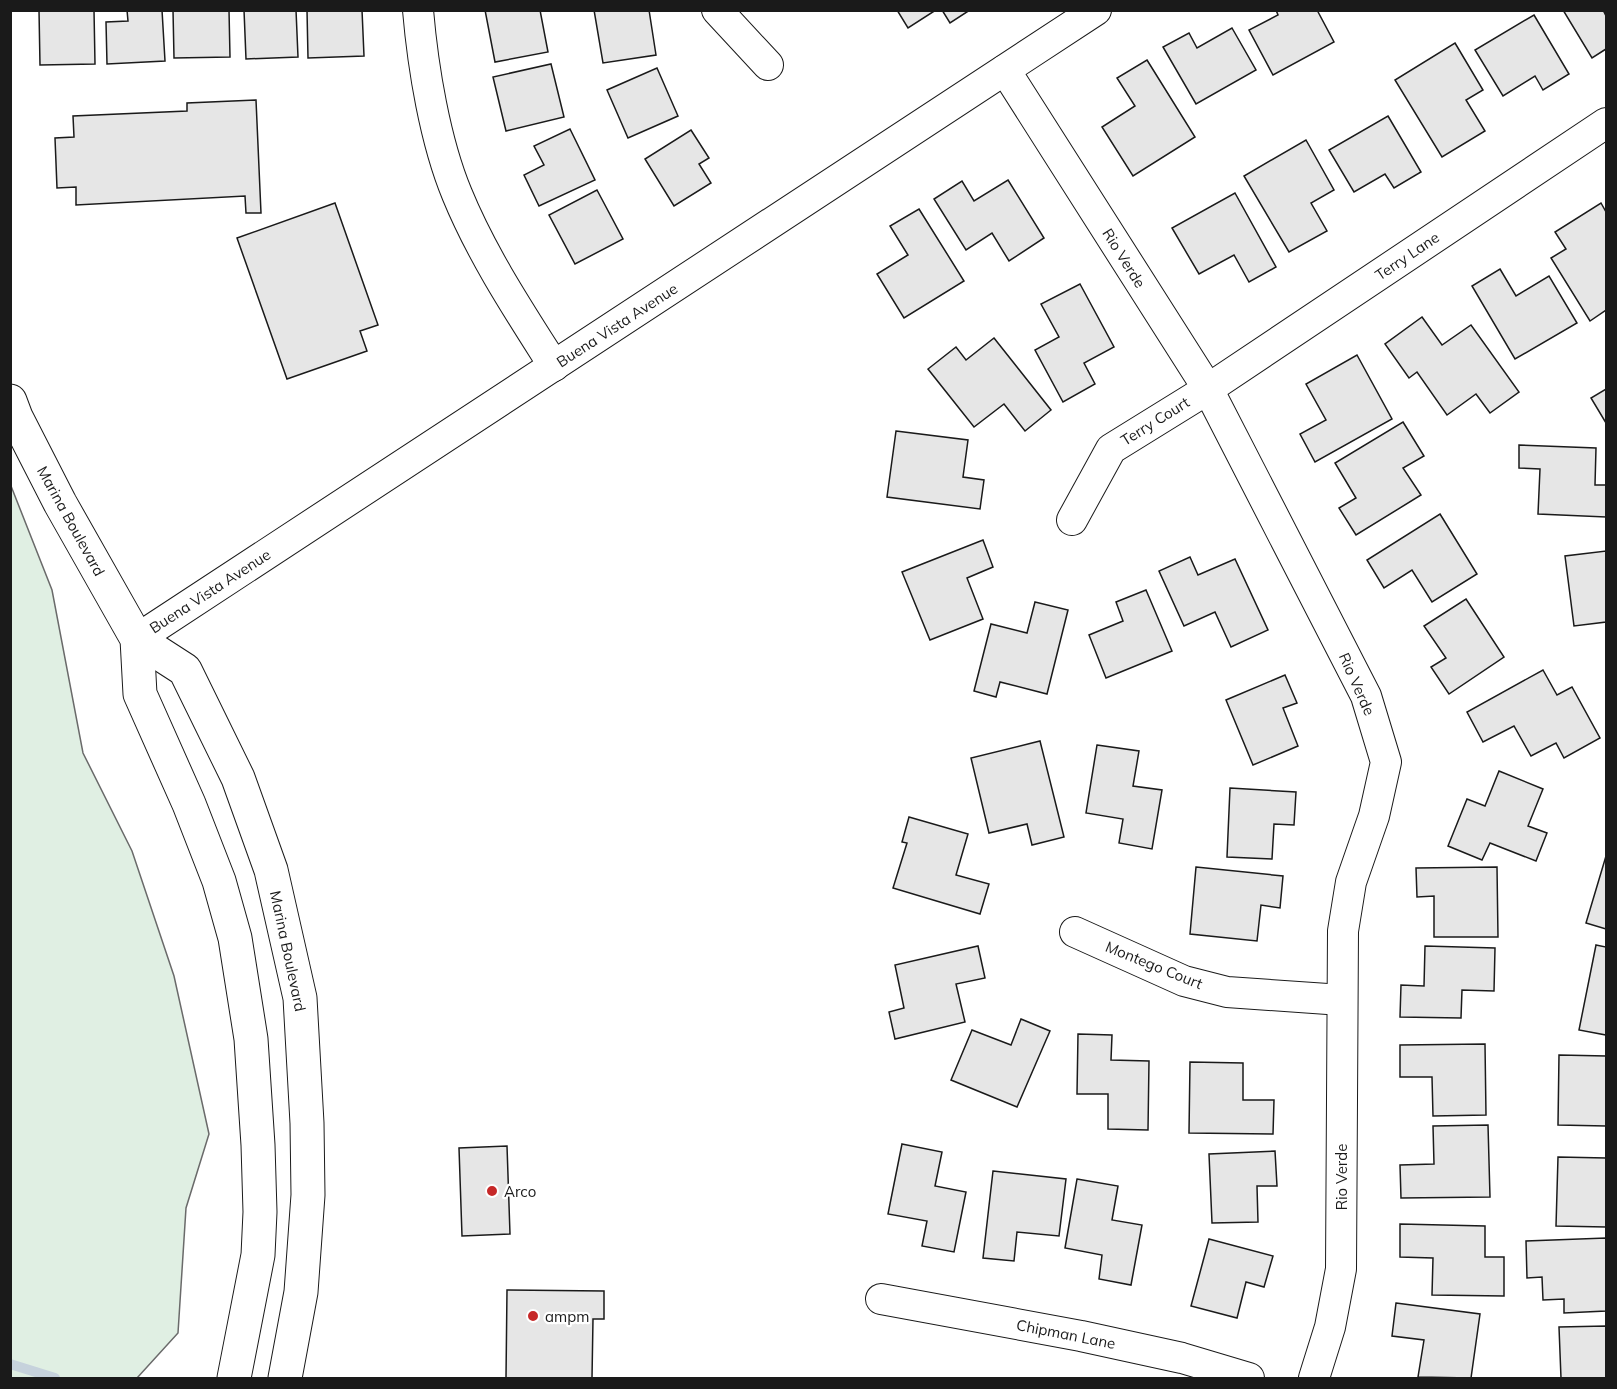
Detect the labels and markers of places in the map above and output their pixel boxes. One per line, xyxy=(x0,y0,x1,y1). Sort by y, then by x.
place label: Arco xyxy=(504,1182,536,1201)
marker: Arco xyxy=(485,1184,499,1198)
place label: ampm xyxy=(545,1307,589,1326)
marker: ampm xyxy=(526,1309,540,1323)

